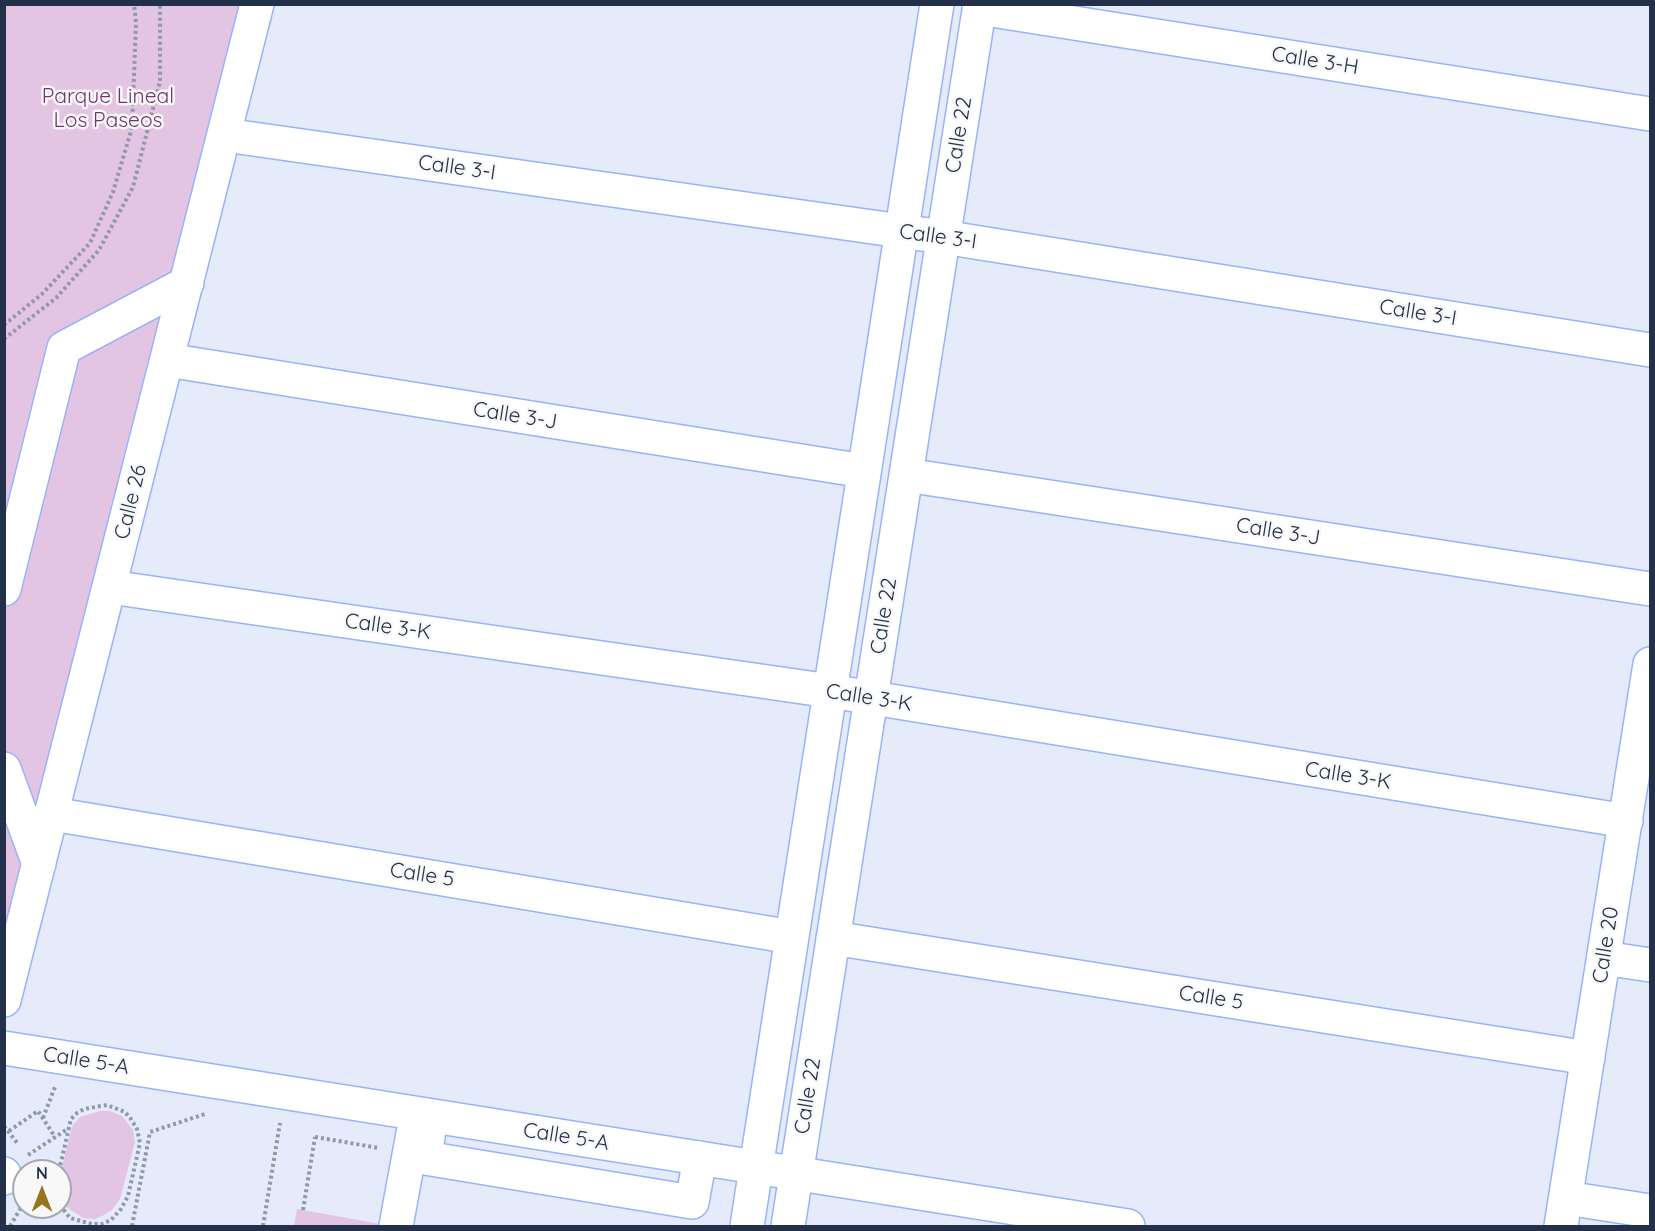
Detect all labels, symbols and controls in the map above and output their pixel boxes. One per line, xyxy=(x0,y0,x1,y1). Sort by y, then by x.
street label: Calle 3-H xyxy=(1270,42,1360,80)
park label: Parque Lineal Los Paseos xyxy=(42,84,174,134)
street label: Calle 22 xyxy=(941,95,977,175)
street label: Calle 3-I xyxy=(417,150,497,186)
street label: Calle 3-I xyxy=(898,219,978,255)
street label: Calle 3-I xyxy=(1378,294,1458,332)
street label: Calle 3-J xyxy=(471,397,559,435)
street label: Calle 26 xyxy=(110,462,152,542)
street label: Calle 3-J xyxy=(1234,513,1322,551)
street label: Calle 22 xyxy=(866,576,902,656)
street label: Calle 3-K xyxy=(343,608,433,646)
street label: Calle 3-K xyxy=(824,679,914,717)
street label: Calle 3-K xyxy=(1303,757,1393,795)
street label: Calle 5 xyxy=(388,857,456,893)
street label: Calle 20 xyxy=(1587,905,1625,985)
street label: Calle 5 xyxy=(1177,980,1245,1016)
street label: Calle 5-A xyxy=(41,1042,131,1080)
street label: Calle 22 xyxy=(790,1056,826,1136)
street label: Calle 5-A xyxy=(521,1118,611,1156)
north arrow xyxy=(12,1159,72,1219)
text: N xyxy=(36,1163,48,1183)

